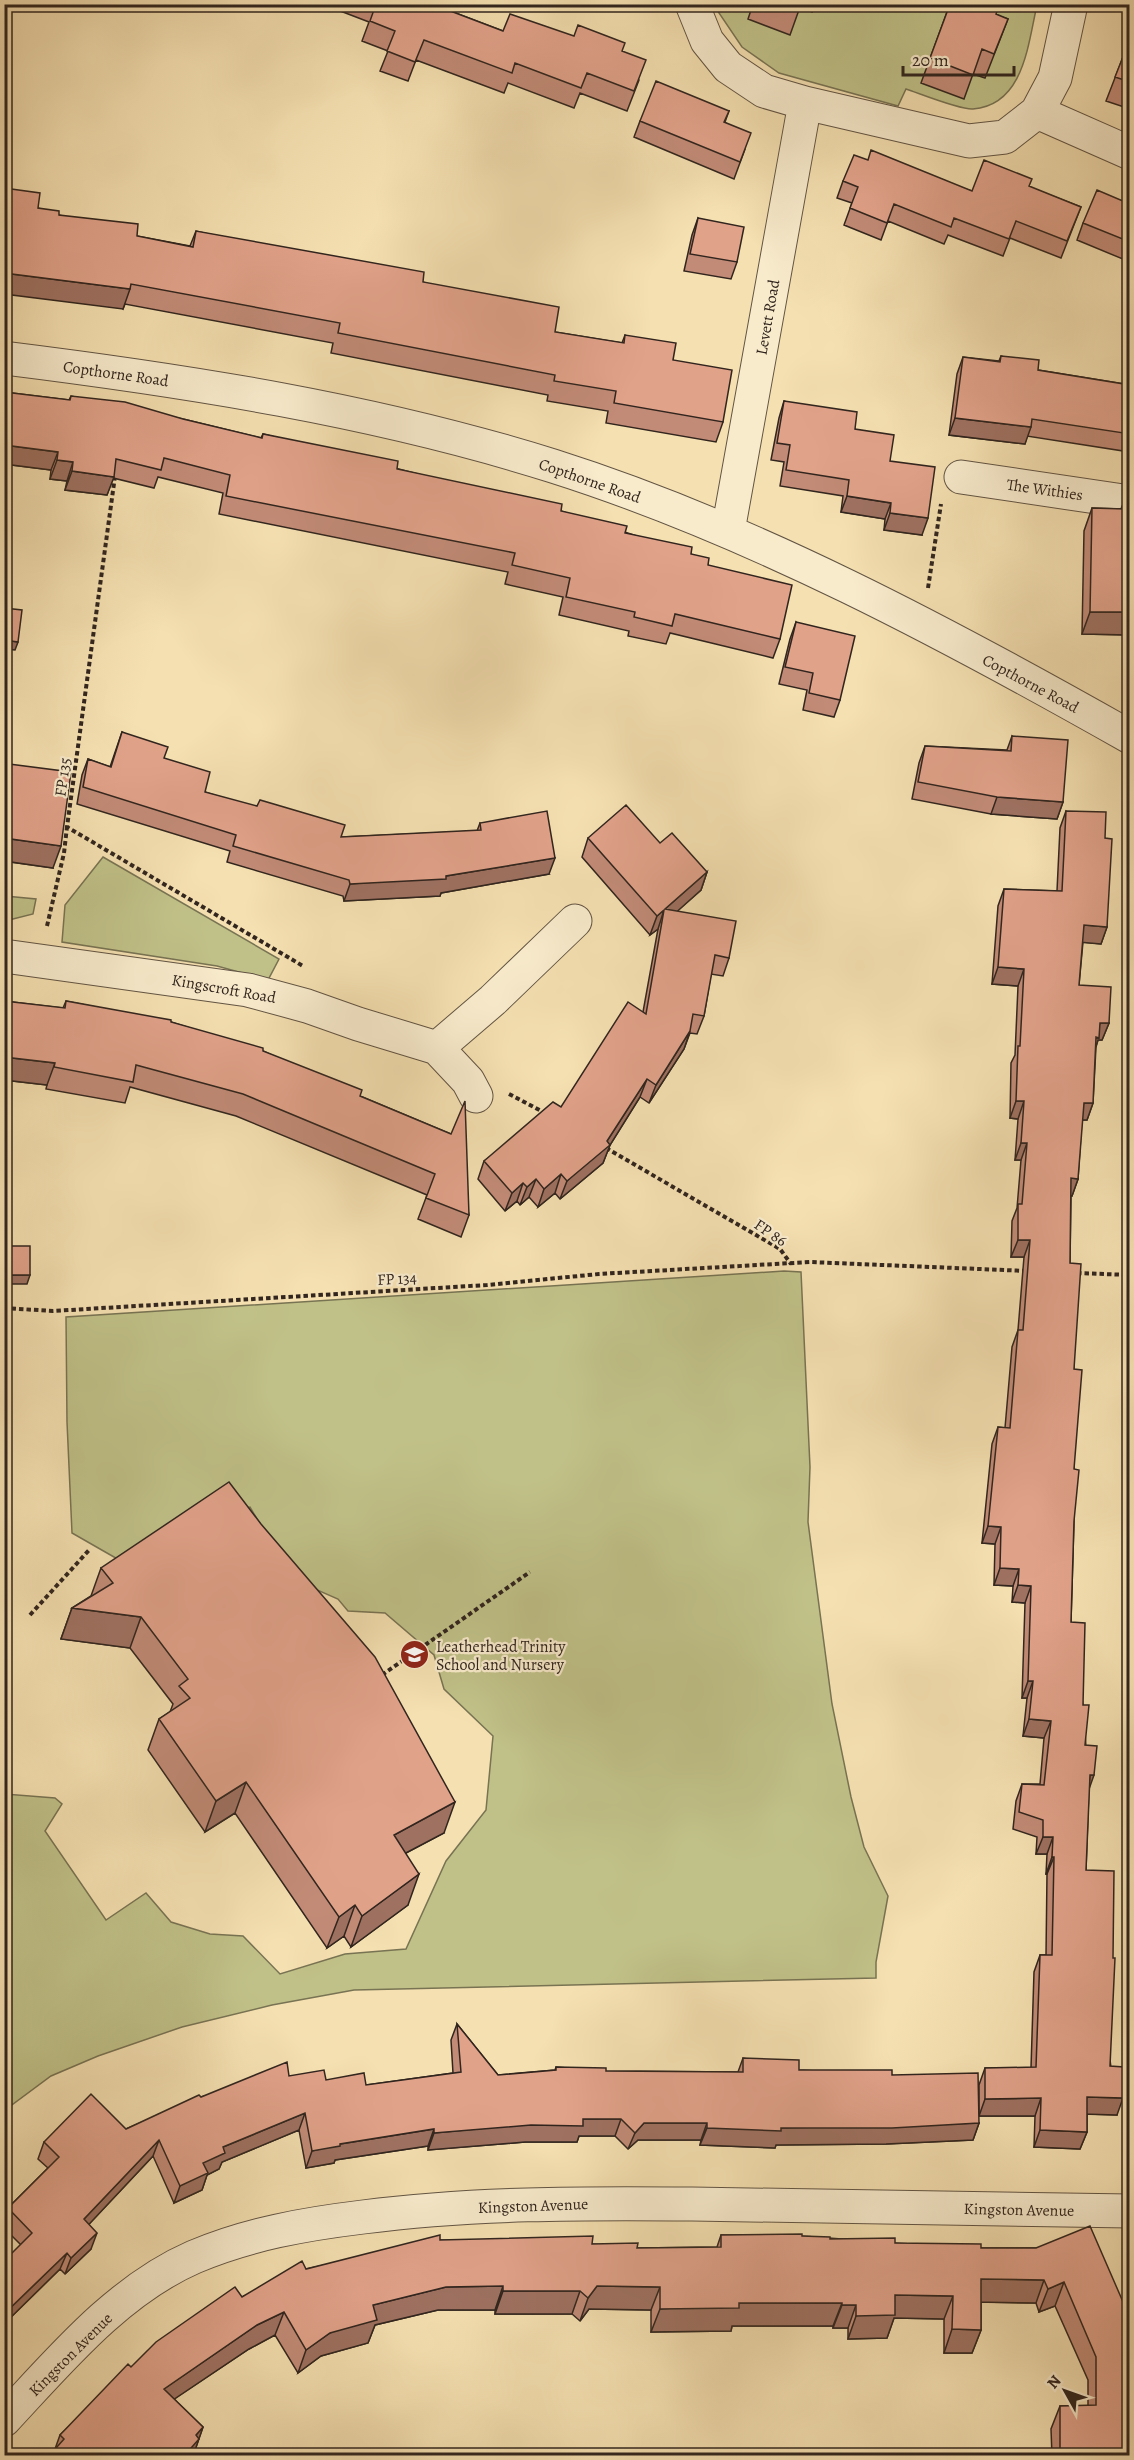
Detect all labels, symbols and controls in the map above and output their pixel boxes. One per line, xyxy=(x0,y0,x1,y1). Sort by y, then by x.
scale bar xyxy=(903,39,1014,77)
text: 20 m xyxy=(912,48,949,72)
street label: Levett Road xyxy=(751,277,786,357)
street label: Copthorne Road xyxy=(62,356,170,392)
street label: Copthorne Road xyxy=(536,453,644,509)
street label: The Withies xyxy=(1005,474,1084,506)
street label: Copthorne Road xyxy=(978,649,1083,719)
street label: FP 135 xyxy=(49,756,77,798)
street label: Kingscroft Road xyxy=(170,969,278,1009)
street label: FP 86 xyxy=(750,1214,791,1252)
street label: FP 134 xyxy=(377,1267,417,1291)
place label: Leatherhead Trinity School and Nursery xyxy=(436,1636,566,1676)
school or university icon: Leatherhead Trinity School and Nursery xyxy=(399,1639,431,1671)
street label: Kingston Avenue xyxy=(477,2193,589,2219)
street label: Kingston Avenue xyxy=(963,2198,1074,2222)
street label: Kingston Avenue xyxy=(24,2308,118,2402)
north arrow xyxy=(1035,2361,1095,2421)
text: N xyxy=(1042,2370,1067,2394)

